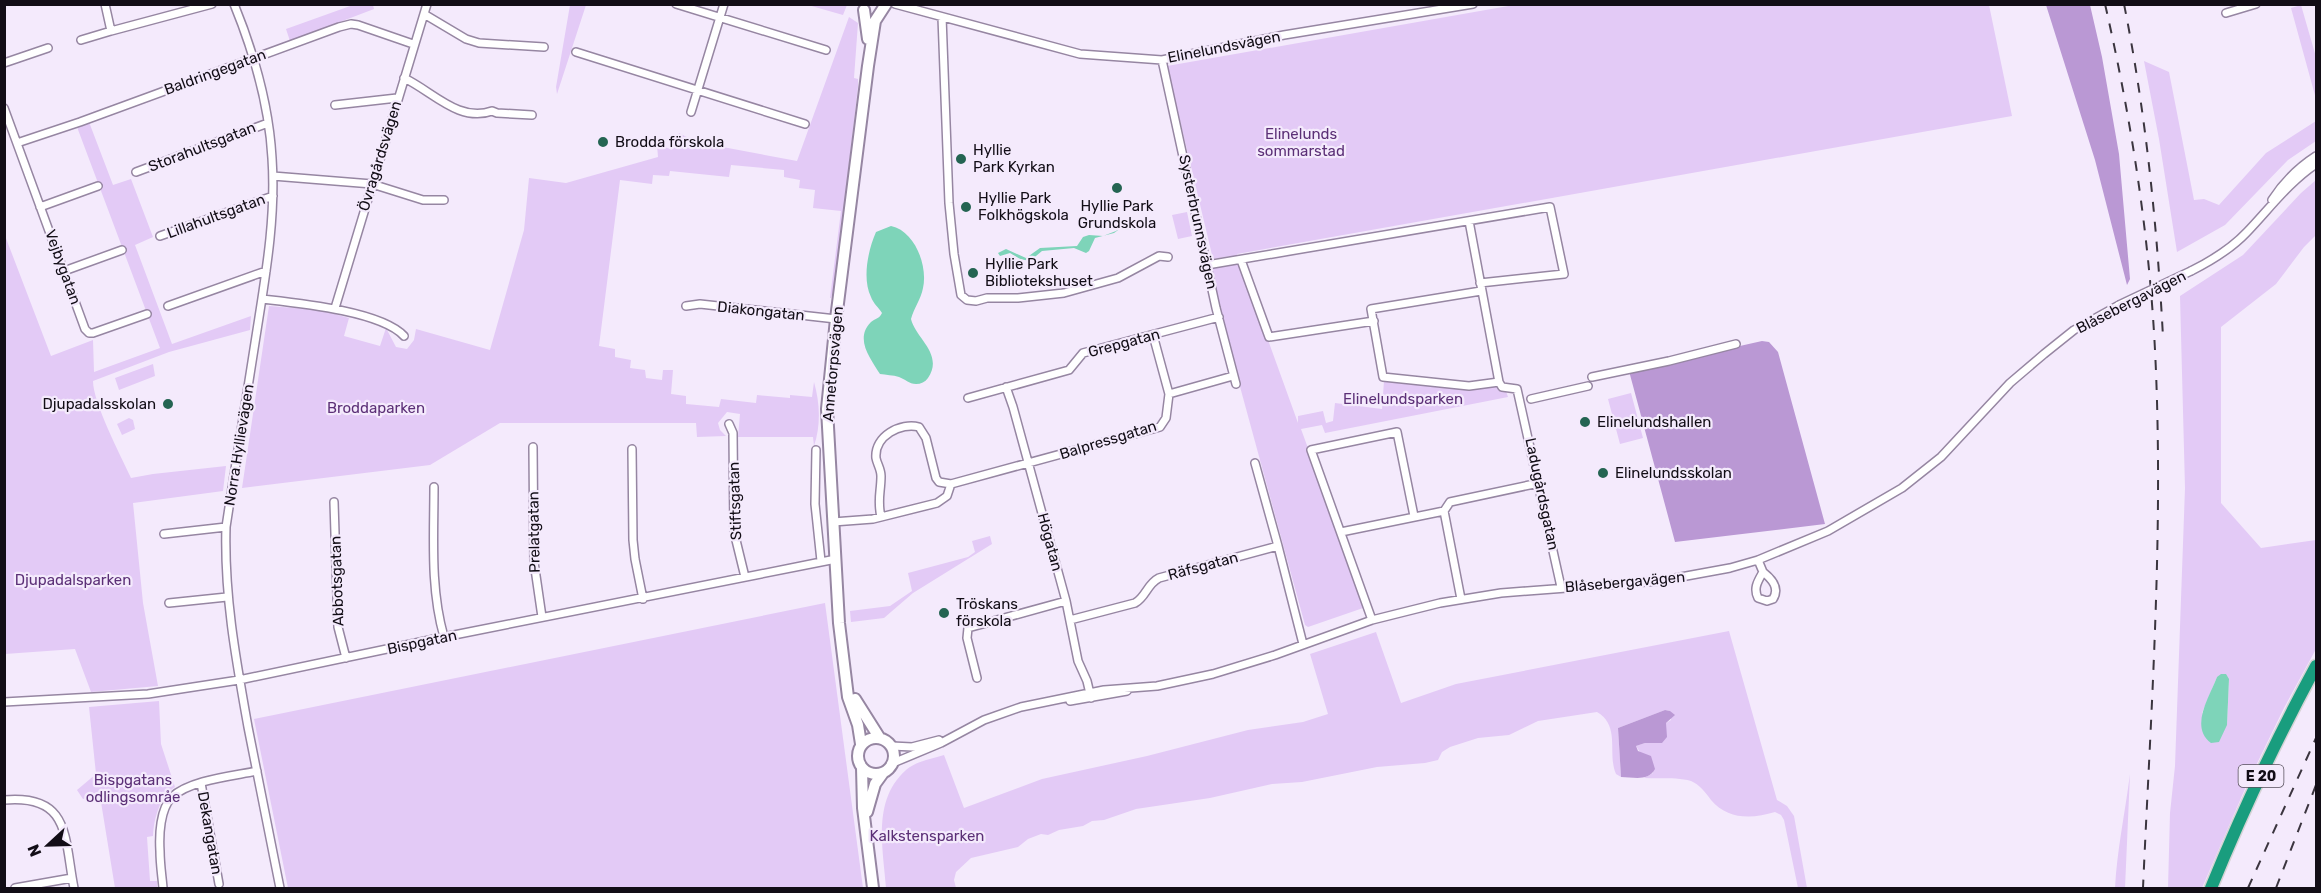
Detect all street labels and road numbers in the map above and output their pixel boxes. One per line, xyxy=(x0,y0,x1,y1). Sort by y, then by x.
street label: Elinelundsvägen xyxy=(1166,27,1282,67)
street label: Baldringegatan xyxy=(162,45,268,99)
street label: Övragårdsvägen xyxy=(355,99,405,213)
street label: Storahultsgatan xyxy=(146,118,258,176)
street label: Systerbrunnsvägen xyxy=(1175,153,1221,291)
street label: Lillahultsgatan xyxy=(164,190,268,242)
street label: Vejbygatan xyxy=(41,227,85,307)
street label: Blåsebergavägen xyxy=(2073,267,2189,337)
street label: Diakongatan xyxy=(716,297,806,325)
street label: Annetorpsvägen xyxy=(819,306,847,422)
street label: Grepgatan xyxy=(1086,325,1162,361)
street label: Norra Hyllievägen xyxy=(220,383,258,507)
street label: Balpressgatan xyxy=(1057,417,1159,463)
street label: Ladugårdsgatan xyxy=(1521,436,1563,552)
street label: Stiftsgatan xyxy=(725,461,745,541)
street label: Prelatgatan xyxy=(524,491,544,573)
street label: Högatan xyxy=(1034,511,1066,573)
street label: Abbotsgatan xyxy=(326,536,348,626)
street label: Räfsgatan xyxy=(1166,548,1240,584)
street label: Blåsebergavägen xyxy=(1564,568,1686,596)
street label: Bispgatan xyxy=(386,626,458,658)
road number: E 20 xyxy=(2238,765,2284,787)
street label: Dekangatan xyxy=(194,790,226,876)

